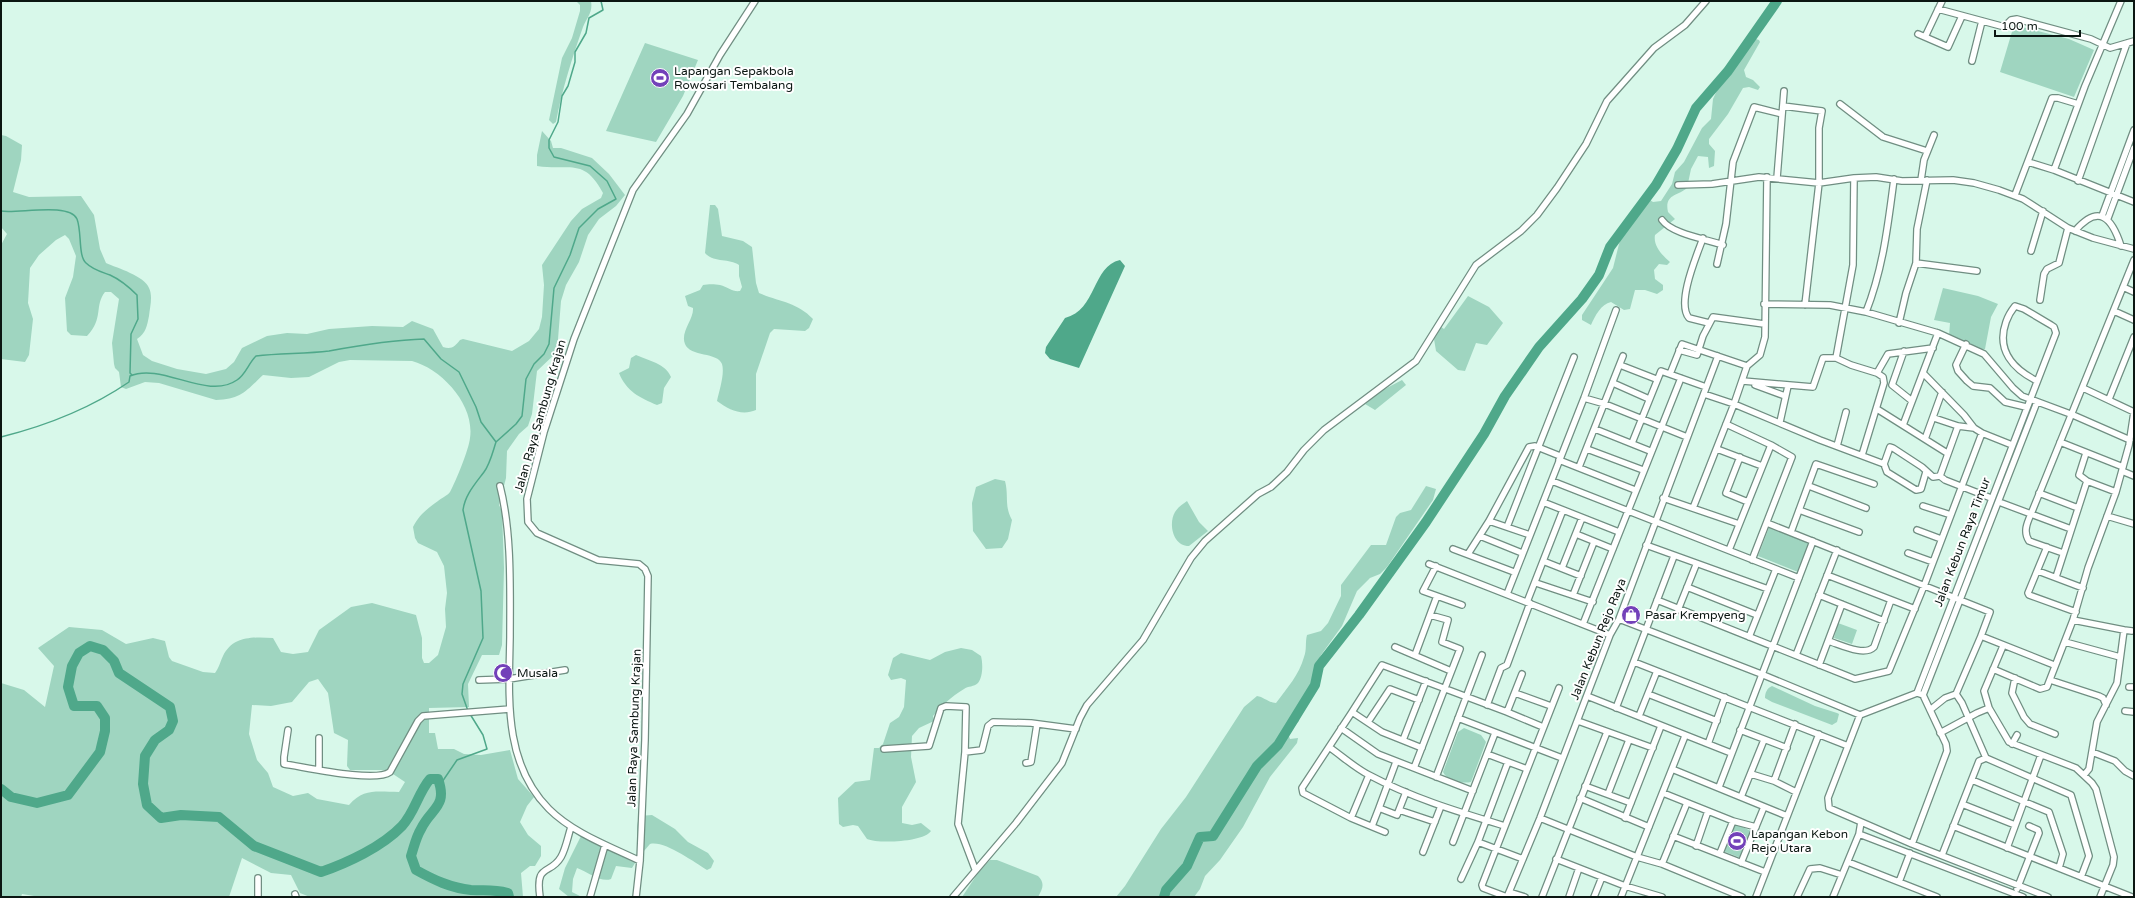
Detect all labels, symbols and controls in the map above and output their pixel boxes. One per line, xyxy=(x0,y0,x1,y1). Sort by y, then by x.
scale bar xyxy=(1995,12,2080,38)
text: 100 m xyxy=(2001,19,2038,33)
place label: Lapangan Sepakbola Rowosari Tembalang xyxy=(674,64,794,92)
sports icon: Lapangan Sepakbola Rowosari Tembalang xyxy=(649,67,671,89)
street label: Jalan Raya Sambung Krajan xyxy=(511,338,569,494)
street label: Jalan Kebun Raya Timur xyxy=(1931,475,1993,609)
street label: Jalan Kebun Rejo Raya xyxy=(1567,576,1629,702)
shop icon: Pasar Krempyeng xyxy=(1620,604,1642,626)
place label: Pasar Krempyeng xyxy=(1645,608,1746,622)
street label: Jalan Raya Sambung Krajan xyxy=(624,649,644,807)
mosque icon: Musala xyxy=(492,662,514,684)
place label: Musala xyxy=(517,666,558,680)
place label: Lapangan Kebon Rejo Utara xyxy=(1751,827,1848,855)
sports icon: Lapangan Kebon Rejo Utara xyxy=(1726,830,1748,852)

